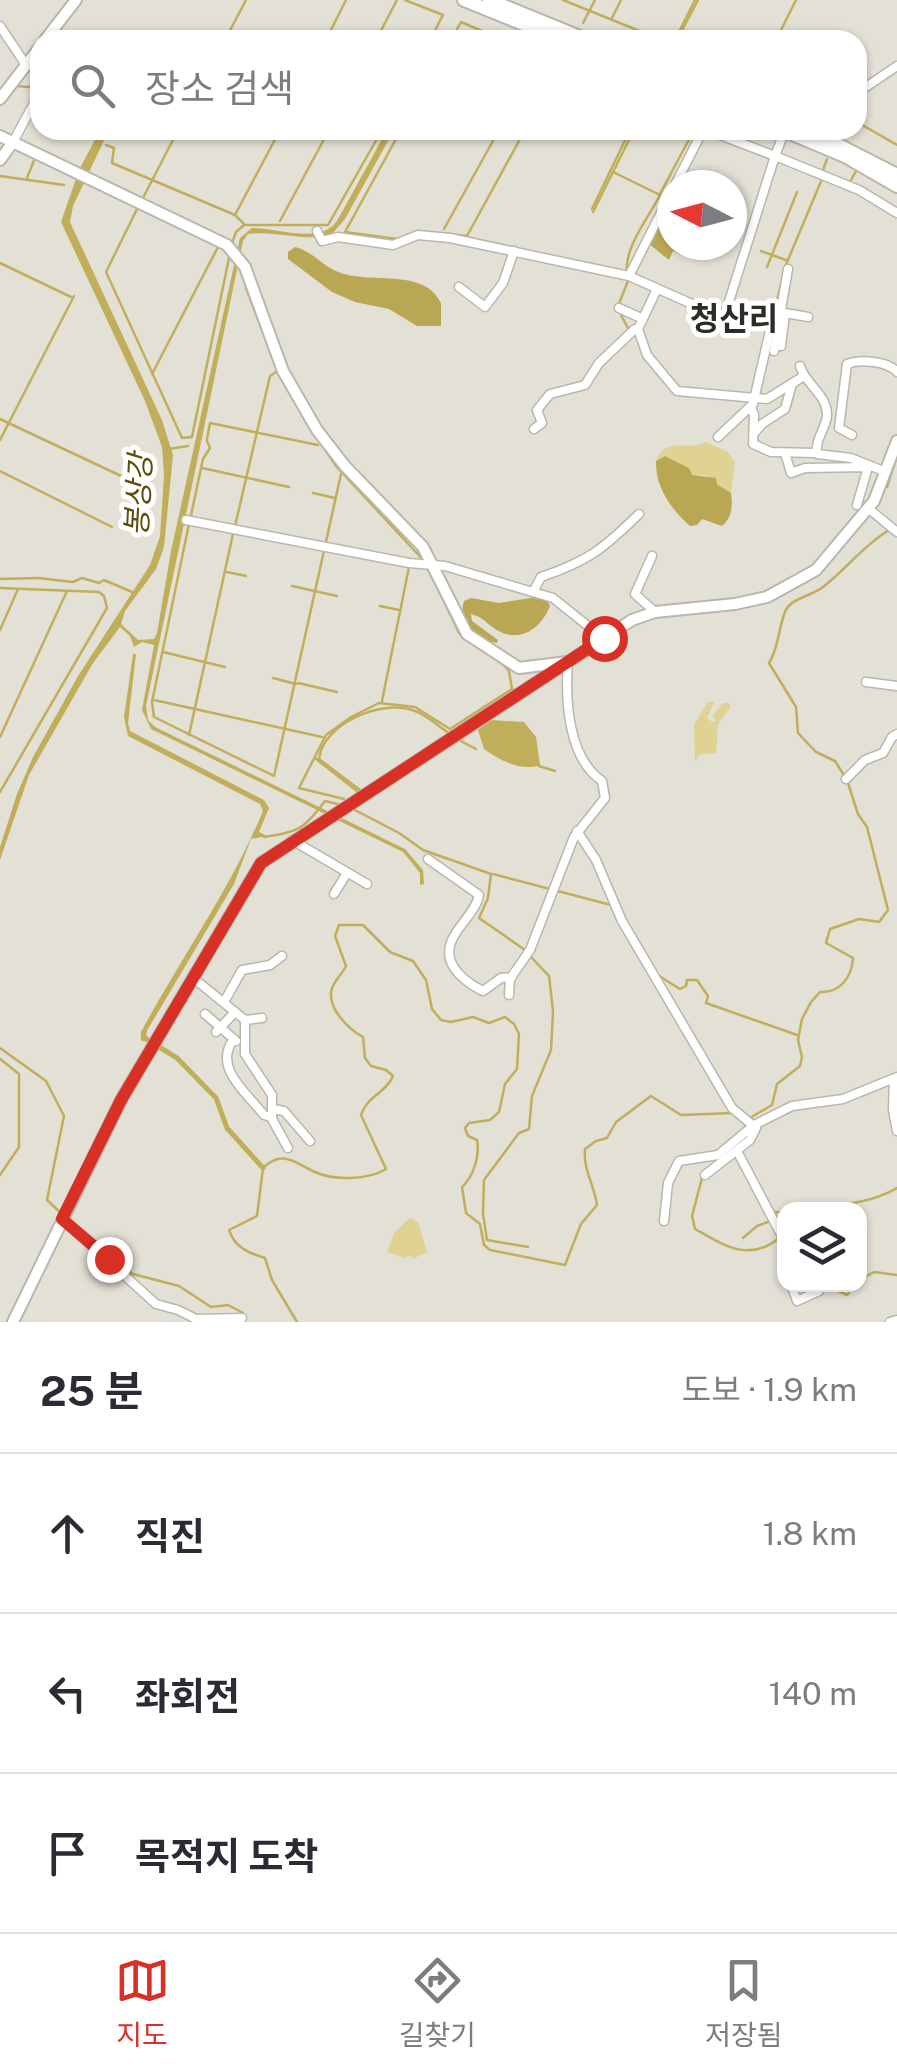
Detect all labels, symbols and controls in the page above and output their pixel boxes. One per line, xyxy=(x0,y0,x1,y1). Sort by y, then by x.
search box xyxy=(30,30,867,140)
icon: search xyxy=(65,58,120,113)
text: 장소 검색 xyxy=(145,66,294,111)
north arrow xyxy=(657,170,747,260)
district label: 청산리 xyxy=(690,300,778,337)
water label: 봉상강 xyxy=(118,449,158,537)
route start xyxy=(582,616,628,662)
map controls xyxy=(777,1202,867,1292)
button: layers xyxy=(777,1202,867,1292)
route end xyxy=(87,1237,133,1283)
text: 25 분 xyxy=(40,1366,143,1415)
text: 도보 · 1.9 km xyxy=(682,1371,857,1408)
icon: ahead xyxy=(40,1506,95,1561)
text: 직진 xyxy=(135,1514,205,1559)
text: 1.8 km xyxy=(763,1515,857,1552)
icon: left xyxy=(40,1666,95,1721)
text: 좌회전 xyxy=(135,1674,240,1719)
text: 140 m xyxy=(769,1675,857,1712)
icon: arrive xyxy=(40,1826,95,1881)
text: 목적지 도착 xyxy=(135,1834,318,1879)
tab: 지도 xyxy=(115,1953,170,2053)
tab: 길찾기 xyxy=(399,1953,476,2053)
tab: 저장됨 xyxy=(705,1953,782,2053)

